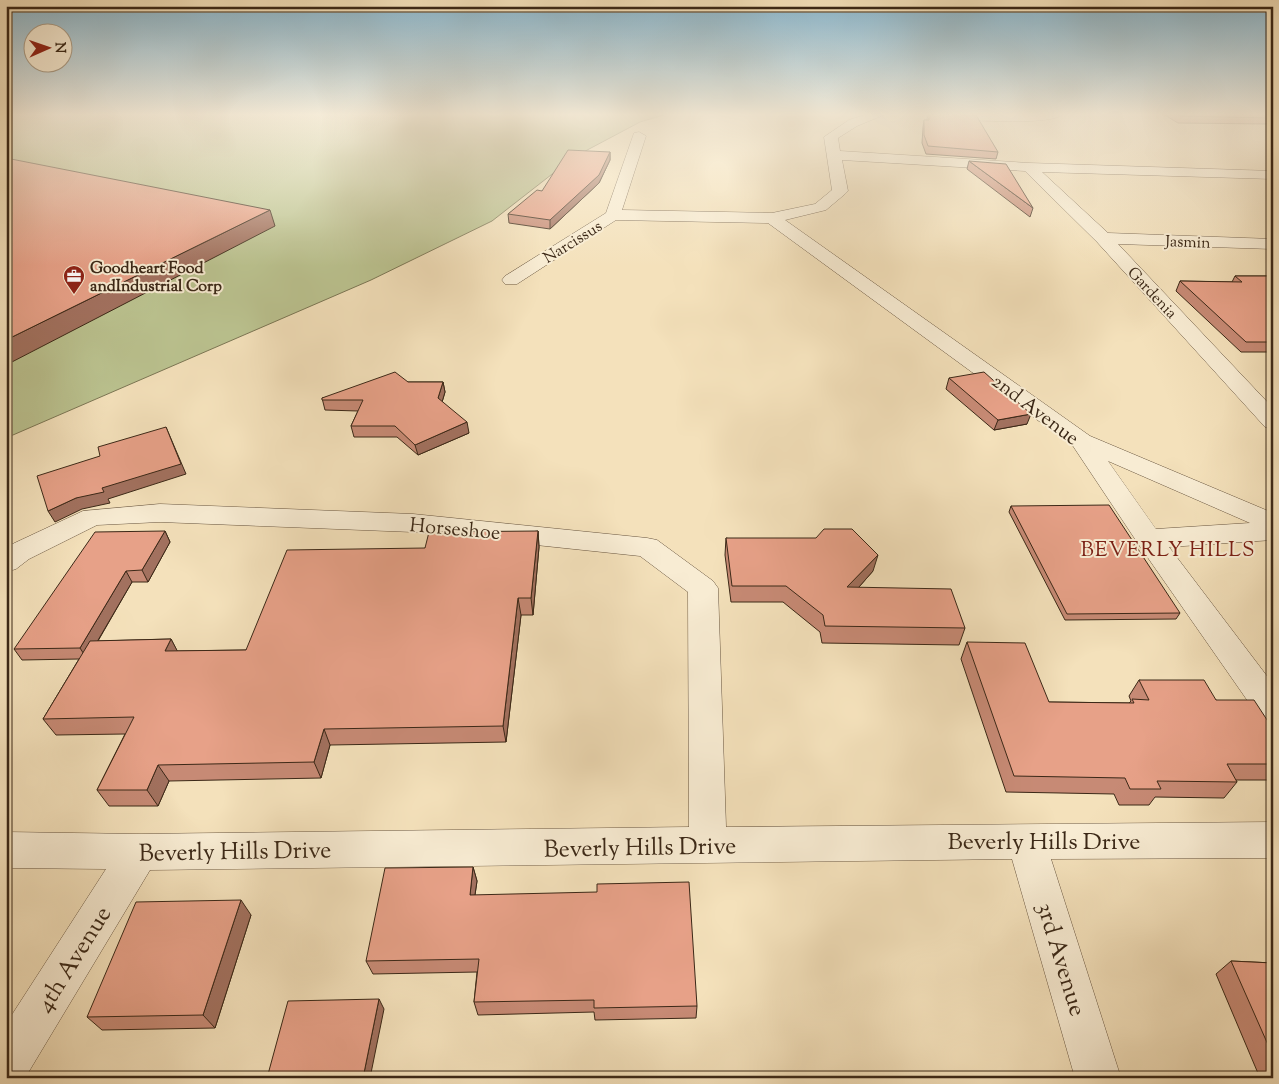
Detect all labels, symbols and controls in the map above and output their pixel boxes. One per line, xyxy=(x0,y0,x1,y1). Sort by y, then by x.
north arrow xyxy=(22,22,72,72)
text: N xyxy=(49,42,69,54)
street label: Narcissus xyxy=(539,216,607,270)
street label: Jasmin xyxy=(1164,231,1212,256)
place label: Goodheart Food andIndustrial Corp xyxy=(90,258,222,299)
street label: Gardenia xyxy=(1121,262,1182,325)
office icon: Goodheart Food andIndustrial Corp xyxy=(62,264,86,295)
street label: 2nd Avenue xyxy=(984,368,1085,454)
street label: Horseshoe xyxy=(408,512,501,549)
district label: BEVERLY HILLS xyxy=(1081,536,1255,566)
street label: Beverly Hills Drive xyxy=(948,826,1140,860)
street label: Beverly Hills Drive xyxy=(543,830,737,868)
street label: Beverly Hills Drive xyxy=(138,834,332,872)
street label: 3rd Avenue xyxy=(1027,899,1093,1021)
street label: 4th Avenue xyxy=(29,900,121,1020)

